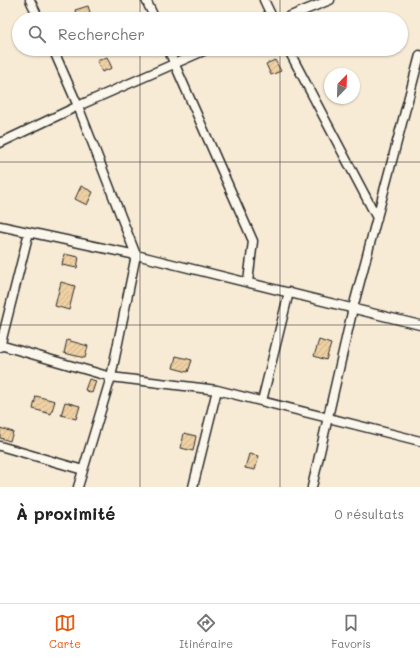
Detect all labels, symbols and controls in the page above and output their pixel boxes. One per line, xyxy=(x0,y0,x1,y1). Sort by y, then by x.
search box xyxy=(12,12,408,56)
icon: search xyxy=(26,23,48,45)
text: Rechercher xyxy=(58,24,145,44)
north arrow xyxy=(324,68,360,104)
text: À proximité xyxy=(16,502,115,524)
text: 0 résultats xyxy=(334,505,404,522)
tab: Carte xyxy=(49,612,81,651)
tab: Itinéraire xyxy=(179,612,233,651)
tab: Favoris xyxy=(331,612,371,651)

